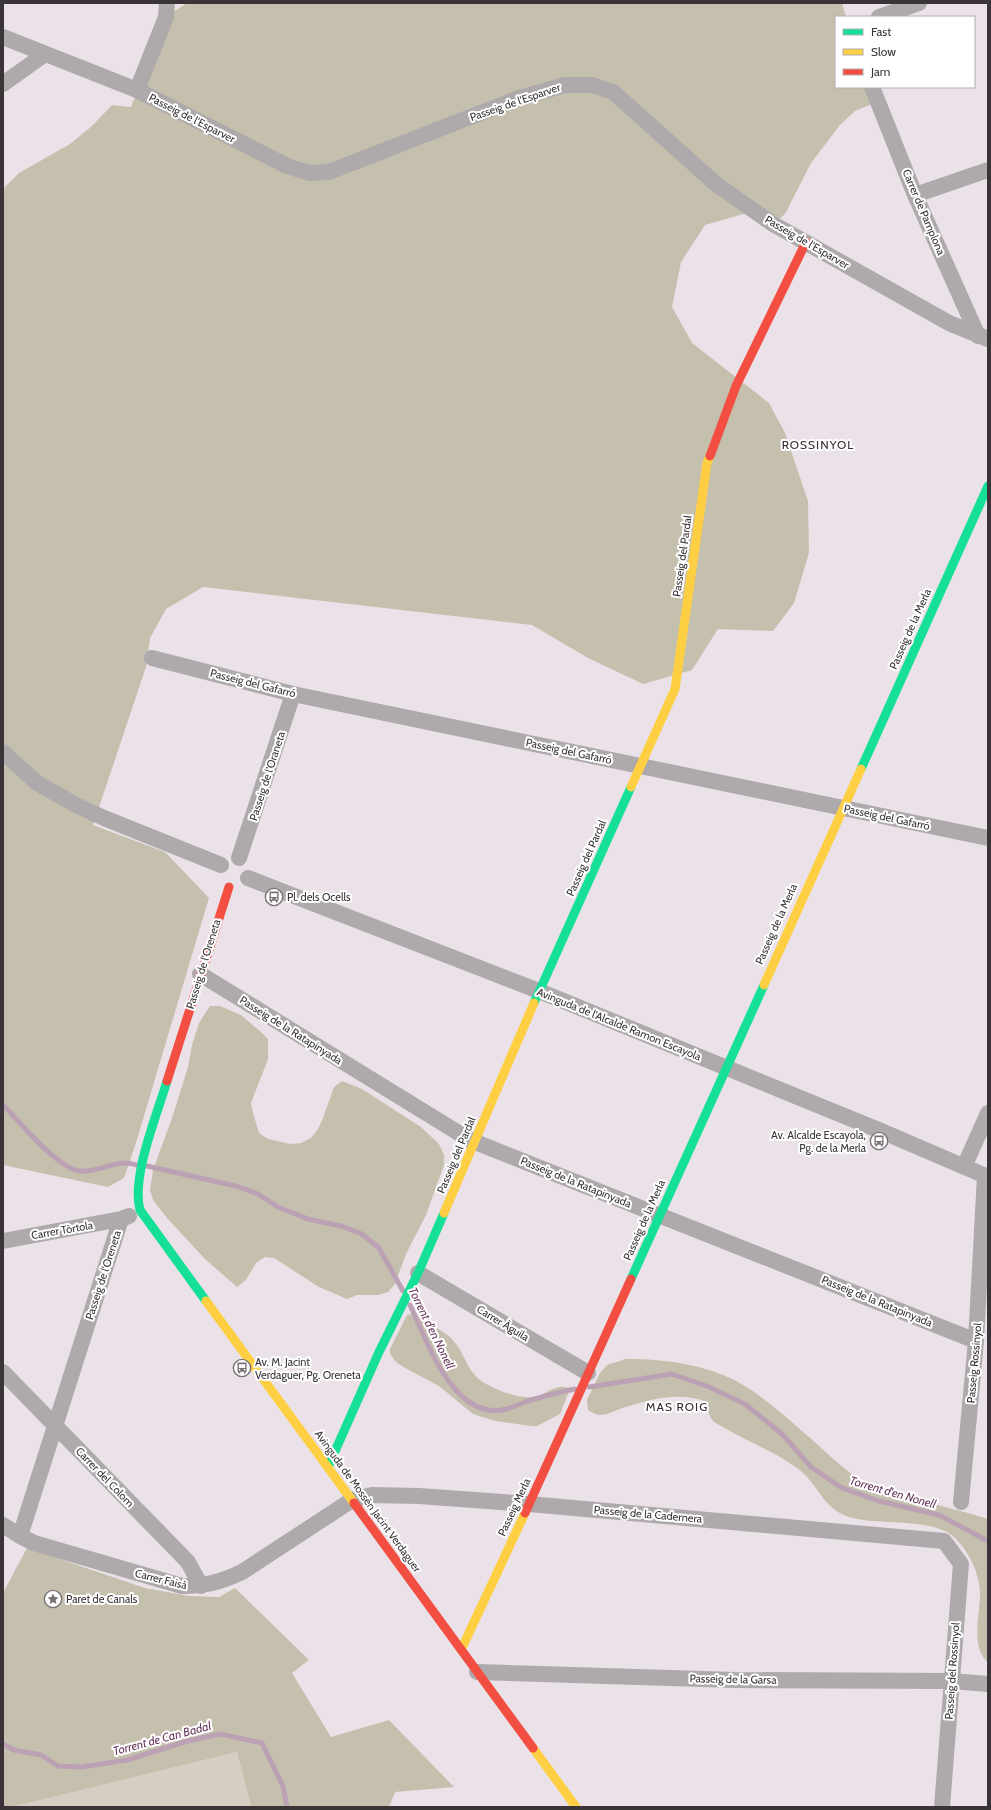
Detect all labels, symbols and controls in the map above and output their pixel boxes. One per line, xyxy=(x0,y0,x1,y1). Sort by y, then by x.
legend xyxy=(835,16,975,88)
text: Fast xyxy=(871,24,891,39)
text: Slow xyxy=(871,44,896,59)
text: Jam xyxy=(870,64,890,79)
street label: Passeig de l'Esparver xyxy=(468,80,563,124)
street label: Passeig de l'Esparver xyxy=(147,90,238,146)
street label: Carrer de Pamplona xyxy=(900,167,949,258)
street label: Passeig de l'Esparver xyxy=(762,212,852,272)
district label: ROSSINYOL xyxy=(782,437,854,452)
street label: Passeig del Pardal xyxy=(669,514,695,598)
street label: Passeig de la Merla xyxy=(886,586,934,671)
street label: Passeig del Gafarró xyxy=(209,666,297,700)
street label: Passeig de l'Oraneta xyxy=(246,729,288,822)
street label: Passeig del Gafarró xyxy=(525,735,613,767)
street label: Passeig del Gafarró xyxy=(843,801,931,833)
street label: Passeig del Pardal xyxy=(563,817,609,898)
street label: Passeig de la Merla xyxy=(752,881,800,966)
bus stop icon: Pl. dels Ocells xyxy=(264,887,284,907)
place label: Pl. dels Ocells xyxy=(287,890,351,904)
street label: Passeig de l'Oreneta xyxy=(183,917,224,1011)
street label: Avinguda de l'Alcalde Ramon Escayola xyxy=(535,985,704,1064)
street label: Passeig de la Ratapinyada xyxy=(237,993,345,1068)
street label: Passeig del Pardal xyxy=(434,1114,479,1195)
place label: Av. Alcalde Escayola, Pg. de la Merla xyxy=(771,1128,867,1155)
bus stop icon: Av. Alcalde Escayola, Pg. de la Merla xyxy=(869,1131,889,1151)
street label: Passeig de la Ratapinyada xyxy=(519,1153,634,1211)
street label: Passeig de la Merla xyxy=(620,1177,668,1262)
street label: Carrer Tòrtola xyxy=(30,1218,95,1242)
street label: Passeig de l'Oreneta xyxy=(82,1228,124,1321)
street label: Passeig de la Ratapinyada xyxy=(820,1272,935,1330)
water label: Torrent d'en Nonell xyxy=(406,1285,458,1372)
street label: Carrer Àguila xyxy=(474,1302,532,1344)
street label: Passeig Rossinyol xyxy=(964,1322,985,1404)
place label: Av. M. Jacint Verdaguer, Pg. Oreneta xyxy=(255,1355,362,1382)
bus stop icon: Av. M. Jacint Verdaguer, Pg. Oreneta xyxy=(232,1358,252,1378)
district label: MAS ROIG xyxy=(646,1399,708,1414)
street label: Avinguda de Mossèn Jacint Verdaguer xyxy=(312,1427,425,1575)
street label: Carrer del Colom xyxy=(73,1444,137,1510)
water label: Torrent d'en Nonell xyxy=(848,1472,938,1512)
street label: Passeig Merla xyxy=(495,1475,534,1538)
street label: Passeig de la Cadernera xyxy=(593,1502,703,1526)
street label: Carrer Faisà xyxy=(134,1566,189,1592)
place icon: Paret de Canals xyxy=(43,1589,63,1609)
place label: Paret de Canals xyxy=(66,1592,138,1606)
street label: Passeig del Rossinyol xyxy=(942,1622,962,1720)
street label: Passeig de la Garsa xyxy=(689,1671,777,1687)
water label: Torrent de Can Badal xyxy=(111,1718,213,1758)

